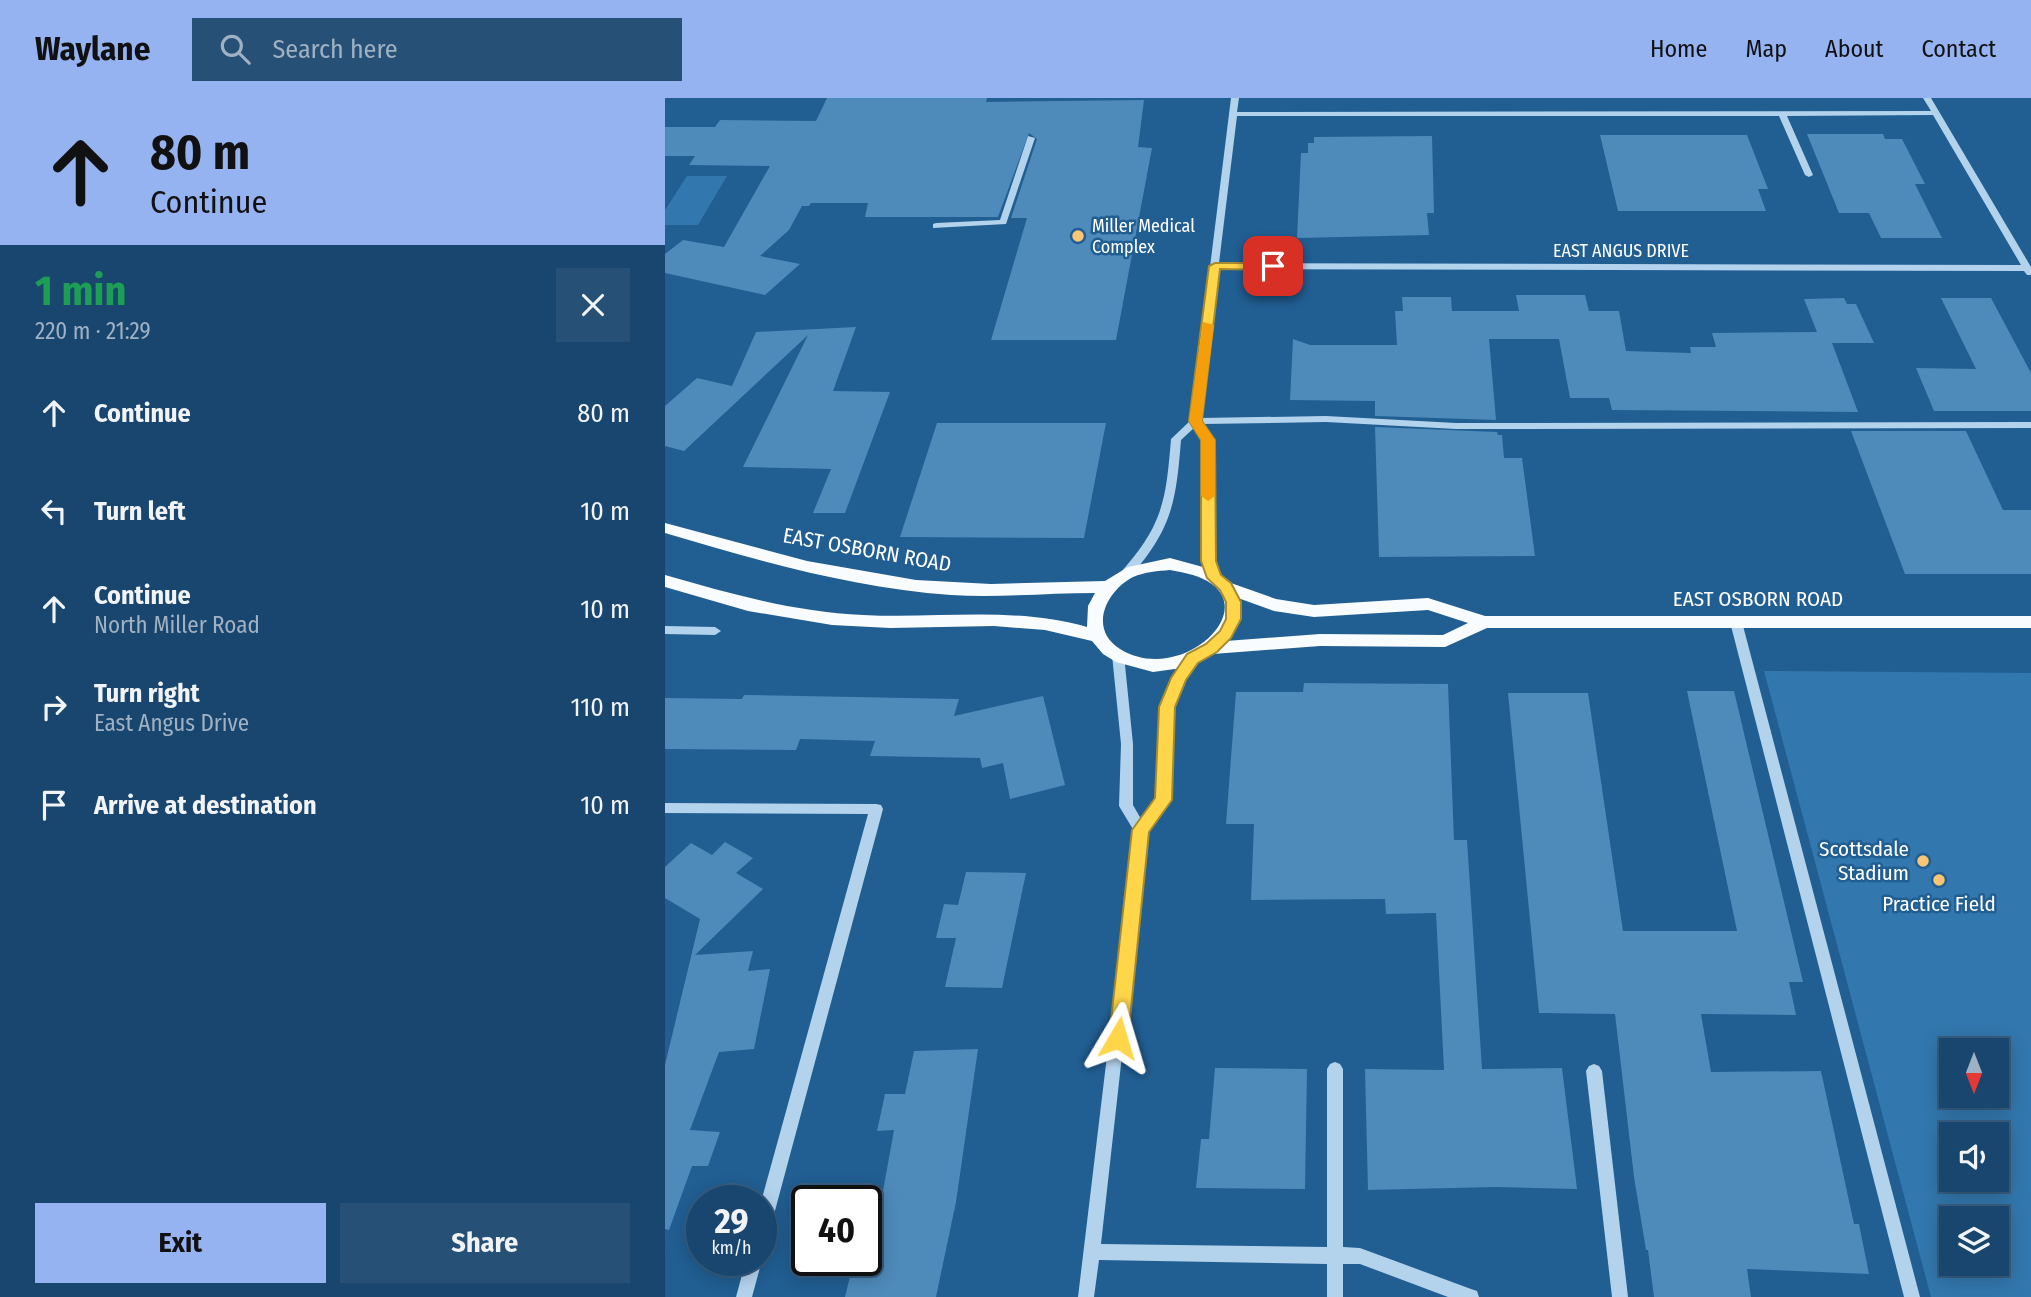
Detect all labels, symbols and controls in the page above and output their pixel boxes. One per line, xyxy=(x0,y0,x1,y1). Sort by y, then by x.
search box xyxy=(192,18,682,81)
text: Waylane xyxy=(35,29,150,69)
icon: search xyxy=(216,30,254,68)
text: Search here xyxy=(272,34,398,65)
text: Home xyxy=(1650,35,1707,63)
text: Map xyxy=(1745,35,1787,63)
text: About xyxy=(1825,35,1883,63)
text: Contact xyxy=(1921,35,1996,63)
text: 80 m xyxy=(150,123,250,182)
icon: ahead xyxy=(35,126,126,217)
text: Continue xyxy=(150,183,267,221)
place label: Miller Medical Complex xyxy=(1092,215,1195,258)
marker: Miller Medical Complex xyxy=(1070,228,1086,244)
pin xyxy=(1243,236,1303,296)
street label: EAST ANGUS DRIVE xyxy=(1553,240,1689,262)
icon: arrive xyxy=(1254,247,1292,285)
text: 1 min xyxy=(35,266,126,316)
button: close xyxy=(556,268,630,342)
text: 220 m · 21:29 xyxy=(35,317,151,345)
icon: ahead xyxy=(35,394,73,432)
text: Continue xyxy=(94,398,191,429)
text: 80 m xyxy=(577,398,630,429)
icon: left xyxy=(35,492,73,530)
text: Turn left xyxy=(94,496,186,527)
text: 10 m xyxy=(580,496,630,527)
street label: EAST OSBORN ROAD xyxy=(781,522,953,578)
text: Continue xyxy=(94,580,191,611)
street label: EAST OSBORN ROAD xyxy=(1673,586,1843,612)
icon: ahead xyxy=(35,590,73,628)
text: 10 m xyxy=(580,594,630,625)
text: North Miller Road xyxy=(94,611,260,639)
text: Turn right xyxy=(94,678,200,709)
icon: right xyxy=(35,688,73,726)
text: 110 m xyxy=(570,692,630,723)
text: East Angus Drive xyxy=(94,709,249,737)
icon: arrive xyxy=(35,786,73,824)
text: Arrive at destination xyxy=(94,790,317,821)
text: 10 m xyxy=(580,790,630,821)
place label: Scottsdale Stadium xyxy=(1819,836,1909,886)
marker: Scottsdale Stadium xyxy=(1915,853,1931,869)
marker: Practice Field xyxy=(1931,872,1947,888)
place label: Practice Field xyxy=(1882,891,1996,917)
position arrow xyxy=(1081,1001,1155,1075)
north arrow xyxy=(1939,1038,2009,1108)
map controls xyxy=(1939,1038,2009,1276)
button: sound xyxy=(1939,1122,2009,1192)
speed limit sign: 40 xyxy=(791,1185,882,1276)
text: 29 xyxy=(714,1200,749,1242)
button: Exit xyxy=(35,1203,326,1283)
button: Share xyxy=(340,1203,630,1283)
button: layers xyxy=(1939,1206,2009,1276)
text: km/h xyxy=(711,1237,752,1259)

